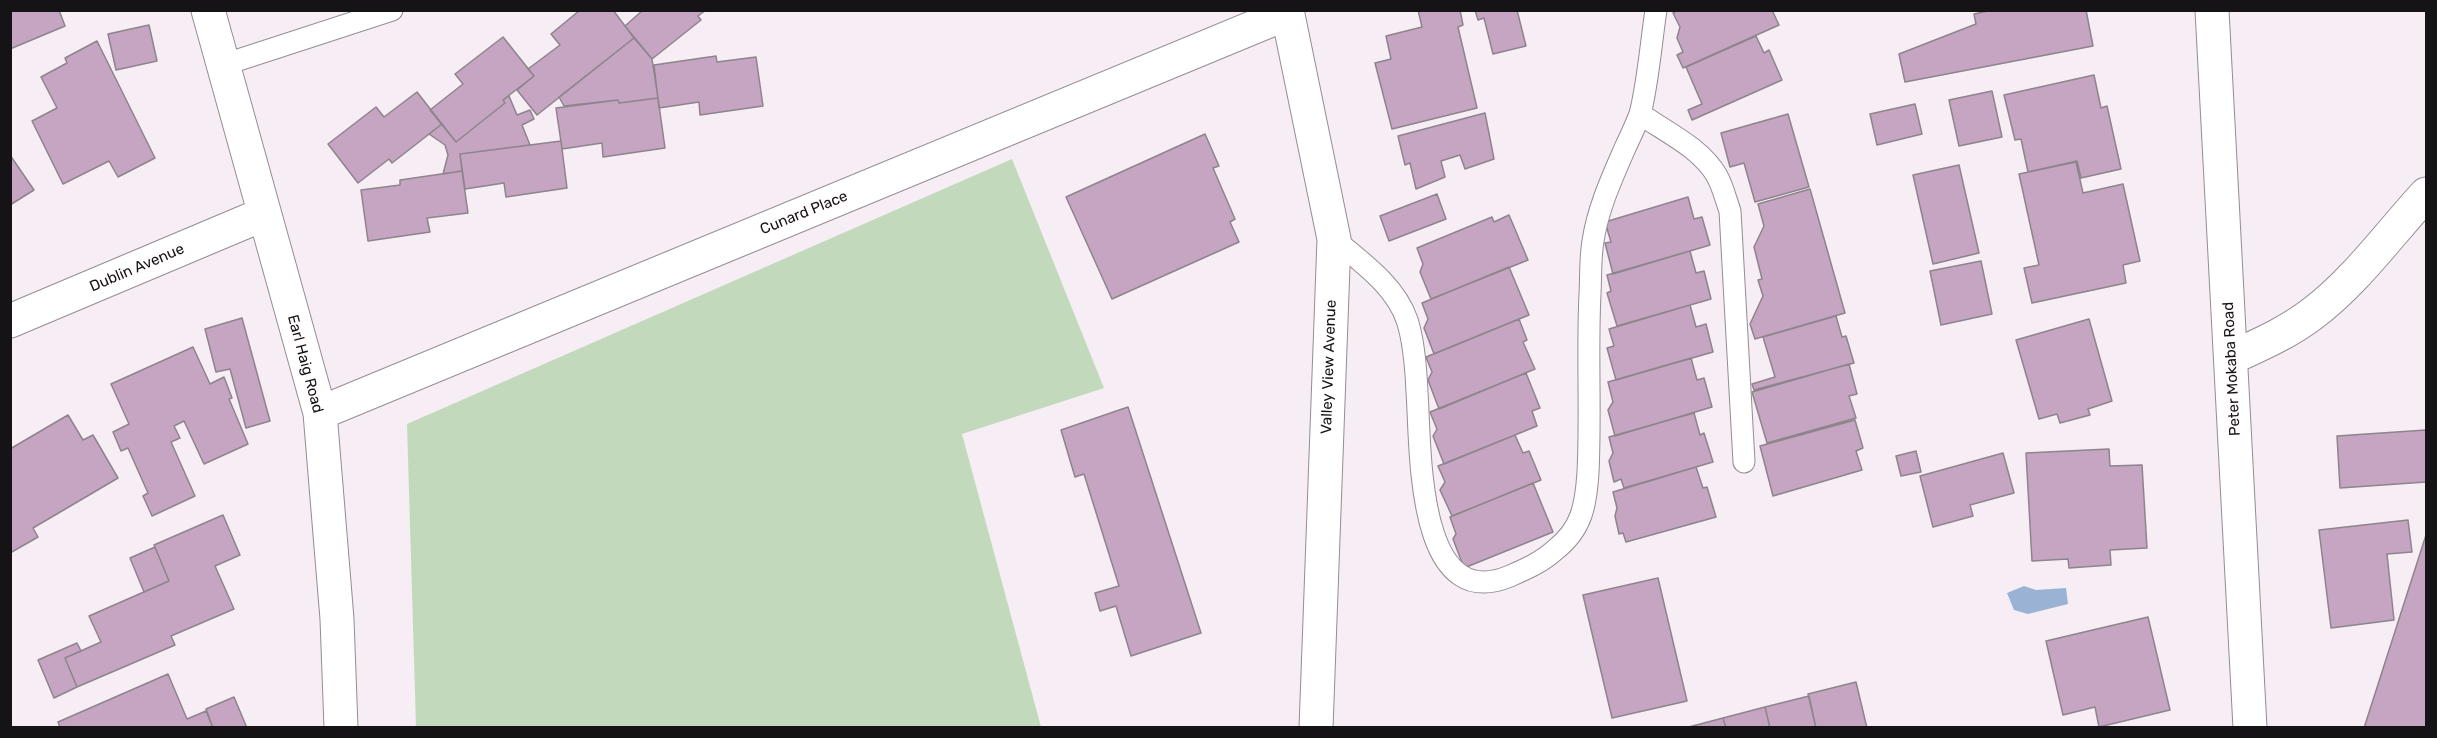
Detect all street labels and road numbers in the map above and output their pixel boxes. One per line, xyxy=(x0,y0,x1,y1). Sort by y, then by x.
street label: Cunard Place xyxy=(758,187,850,239)
street label: Dublin Avenue xyxy=(87,240,187,296)
street label: Valley View Avenue xyxy=(1318,300,1340,434)
street label: Peter Mokaba Road xyxy=(2219,301,2245,437)
street label: Earl Haig Road xyxy=(283,313,327,415)

